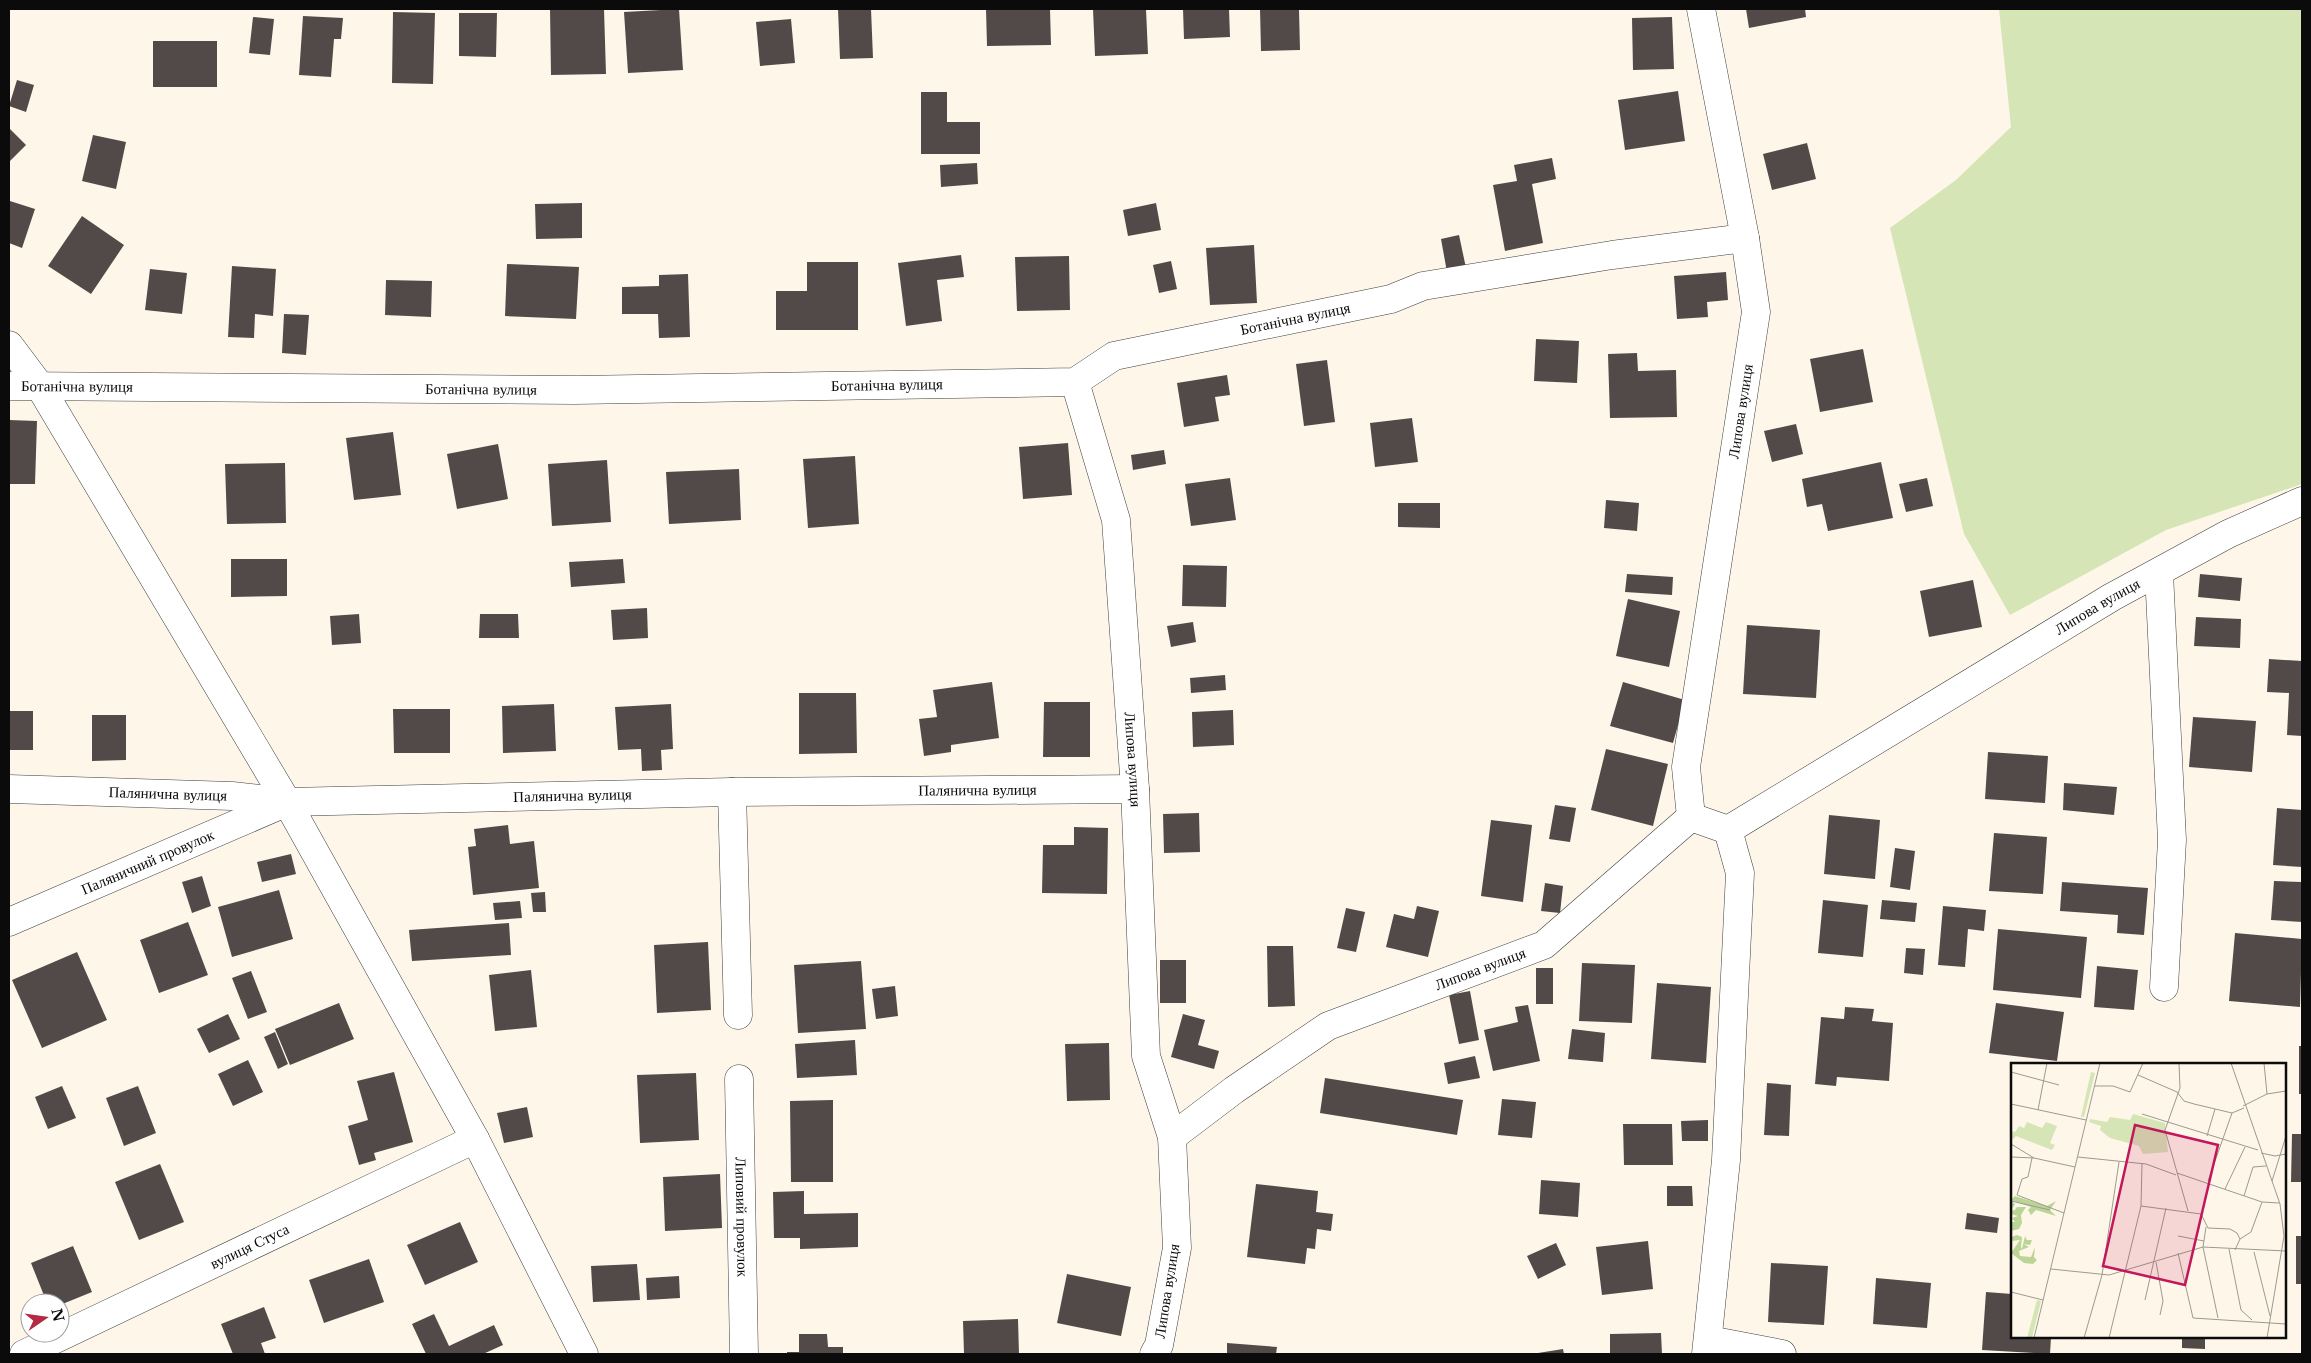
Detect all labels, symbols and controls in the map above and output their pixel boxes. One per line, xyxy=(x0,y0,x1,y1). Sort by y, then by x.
street label: Ботанічна вулиця xyxy=(1238,298,1352,339)
street label: Липова вулиця xyxy=(1724,363,1757,460)
street label: Ботанічна вулиця xyxy=(831,374,943,395)
street label: Ботанічна вулиця xyxy=(21,376,133,396)
street label: Ботанічна вулиця xyxy=(425,379,537,399)
street label: Липова вулиця xyxy=(2051,574,2143,639)
street label: Липова вулиця xyxy=(1121,711,1146,808)
street label: Палянична вулиця xyxy=(918,780,1037,800)
street label: Палянична вулиця xyxy=(108,782,228,805)
street label: Палянична вулиця xyxy=(513,784,632,806)
street label: Паляничний провулок xyxy=(78,824,217,899)
street label: Липова вулиця xyxy=(1432,943,1528,994)
inset map xyxy=(2011,1063,2286,1338)
street label: Липовий провулок xyxy=(731,1157,753,1278)
street label: вулиця Стуса xyxy=(207,1219,292,1273)
street label: Липова вулиця xyxy=(1150,1242,1183,1340)
north arrow xyxy=(20,1293,70,1343)
text: N xyxy=(47,1307,68,1324)

